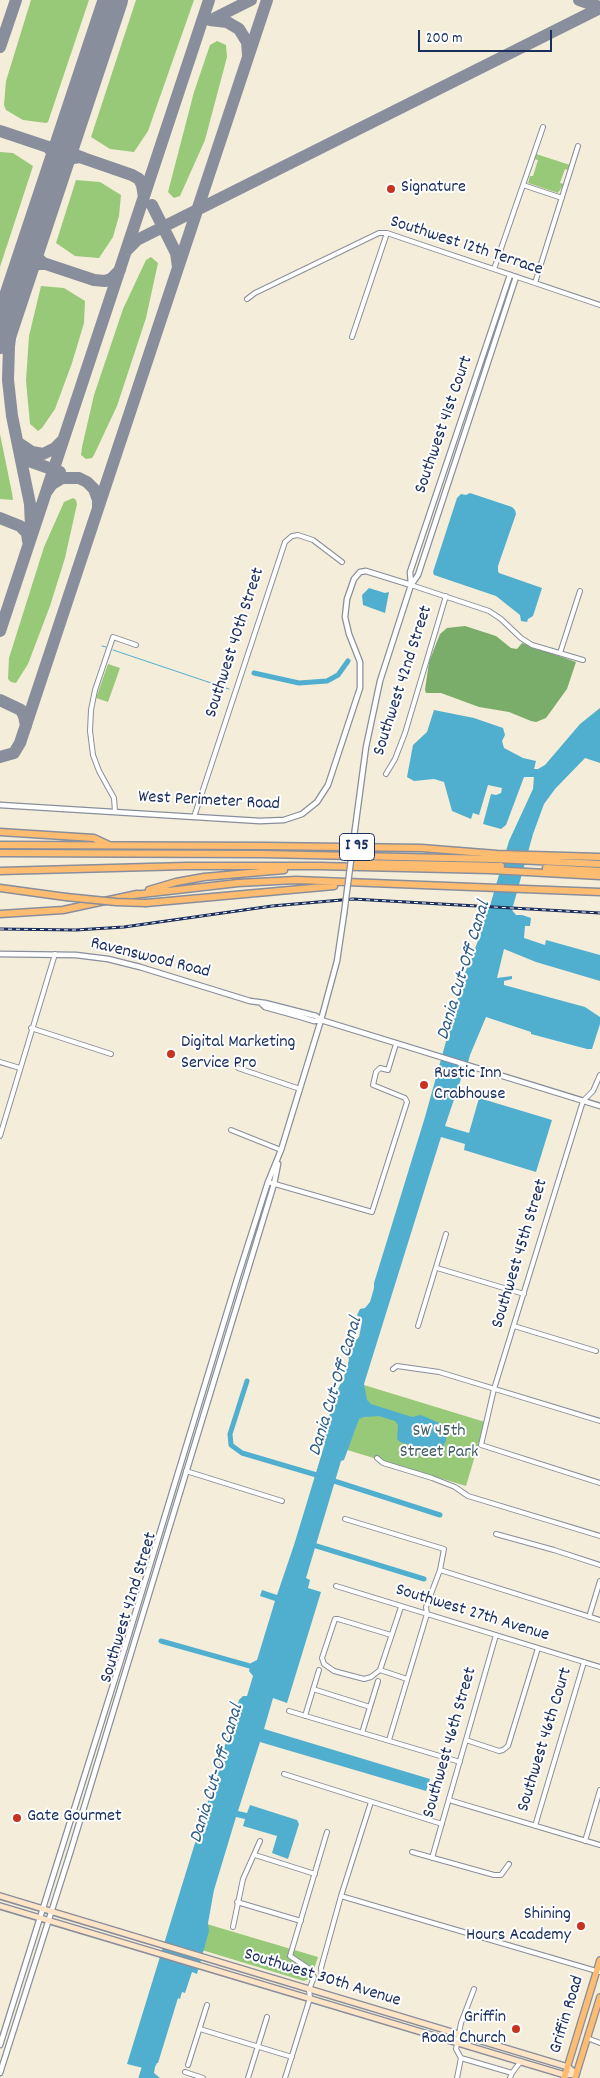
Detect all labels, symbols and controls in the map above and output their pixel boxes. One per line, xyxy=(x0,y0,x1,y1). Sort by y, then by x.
scale bar xyxy=(420,20,554,52)
text: 200 m xyxy=(426,28,463,50)
place label: Signature xyxy=(401,178,466,200)
marker: Signature xyxy=(385,183,397,195)
street label: Southwest 12th Terrace xyxy=(387,212,545,282)
street label: Southwest 41st Court xyxy=(411,353,479,497)
street label: Southwest 40th Street xyxy=(202,565,270,721)
street label: Southwest 42nd Street xyxy=(370,603,438,759)
street label: West Perimeter Road xyxy=(138,787,280,817)
road number: I 95 xyxy=(340,834,374,860)
water label: Dania Cut-Off Canal xyxy=(433,899,497,1043)
street label: Ravenswood Road xyxy=(88,934,212,984)
place label: Digital Marketing Service Pro xyxy=(181,1033,295,1076)
marker: Digital Marketing Service Pro xyxy=(165,1048,177,1060)
place label: Rustic Inn Crabhouse xyxy=(434,1064,505,1106)
marker: Rustic Inn Crabhouse xyxy=(418,1079,430,1091)
street label: Southwest 45th Street xyxy=(488,1177,554,1331)
water label: Dania Cut-Off Canal xyxy=(305,1315,369,1459)
park label: SW 45th Street Park xyxy=(400,1422,478,1465)
street label: Southwest 42nd Street xyxy=(97,1530,163,1686)
street label: Southwest 27th Avenue xyxy=(393,1580,551,1648)
street label: Southwest 46th Street xyxy=(419,1665,483,1821)
street label: Southwest 46th Court xyxy=(514,1665,578,1815)
water label: Dania Cut-Off Canal xyxy=(186,1702,250,1846)
place label: Gate Gourmet xyxy=(27,1807,122,1829)
marker: Gate Gourmet xyxy=(11,1812,23,1824)
place label: Shining Hours Academy xyxy=(466,1905,571,1948)
marker: Shining Hours Academy xyxy=(575,1920,587,1932)
street label: Southwest 30th Avenue xyxy=(241,1945,403,2013)
street label: Griffin Road xyxy=(546,1974,590,2056)
place label: Griffin Road Church xyxy=(421,2008,506,2050)
marker: Griffin Road Church xyxy=(510,2023,522,2035)

